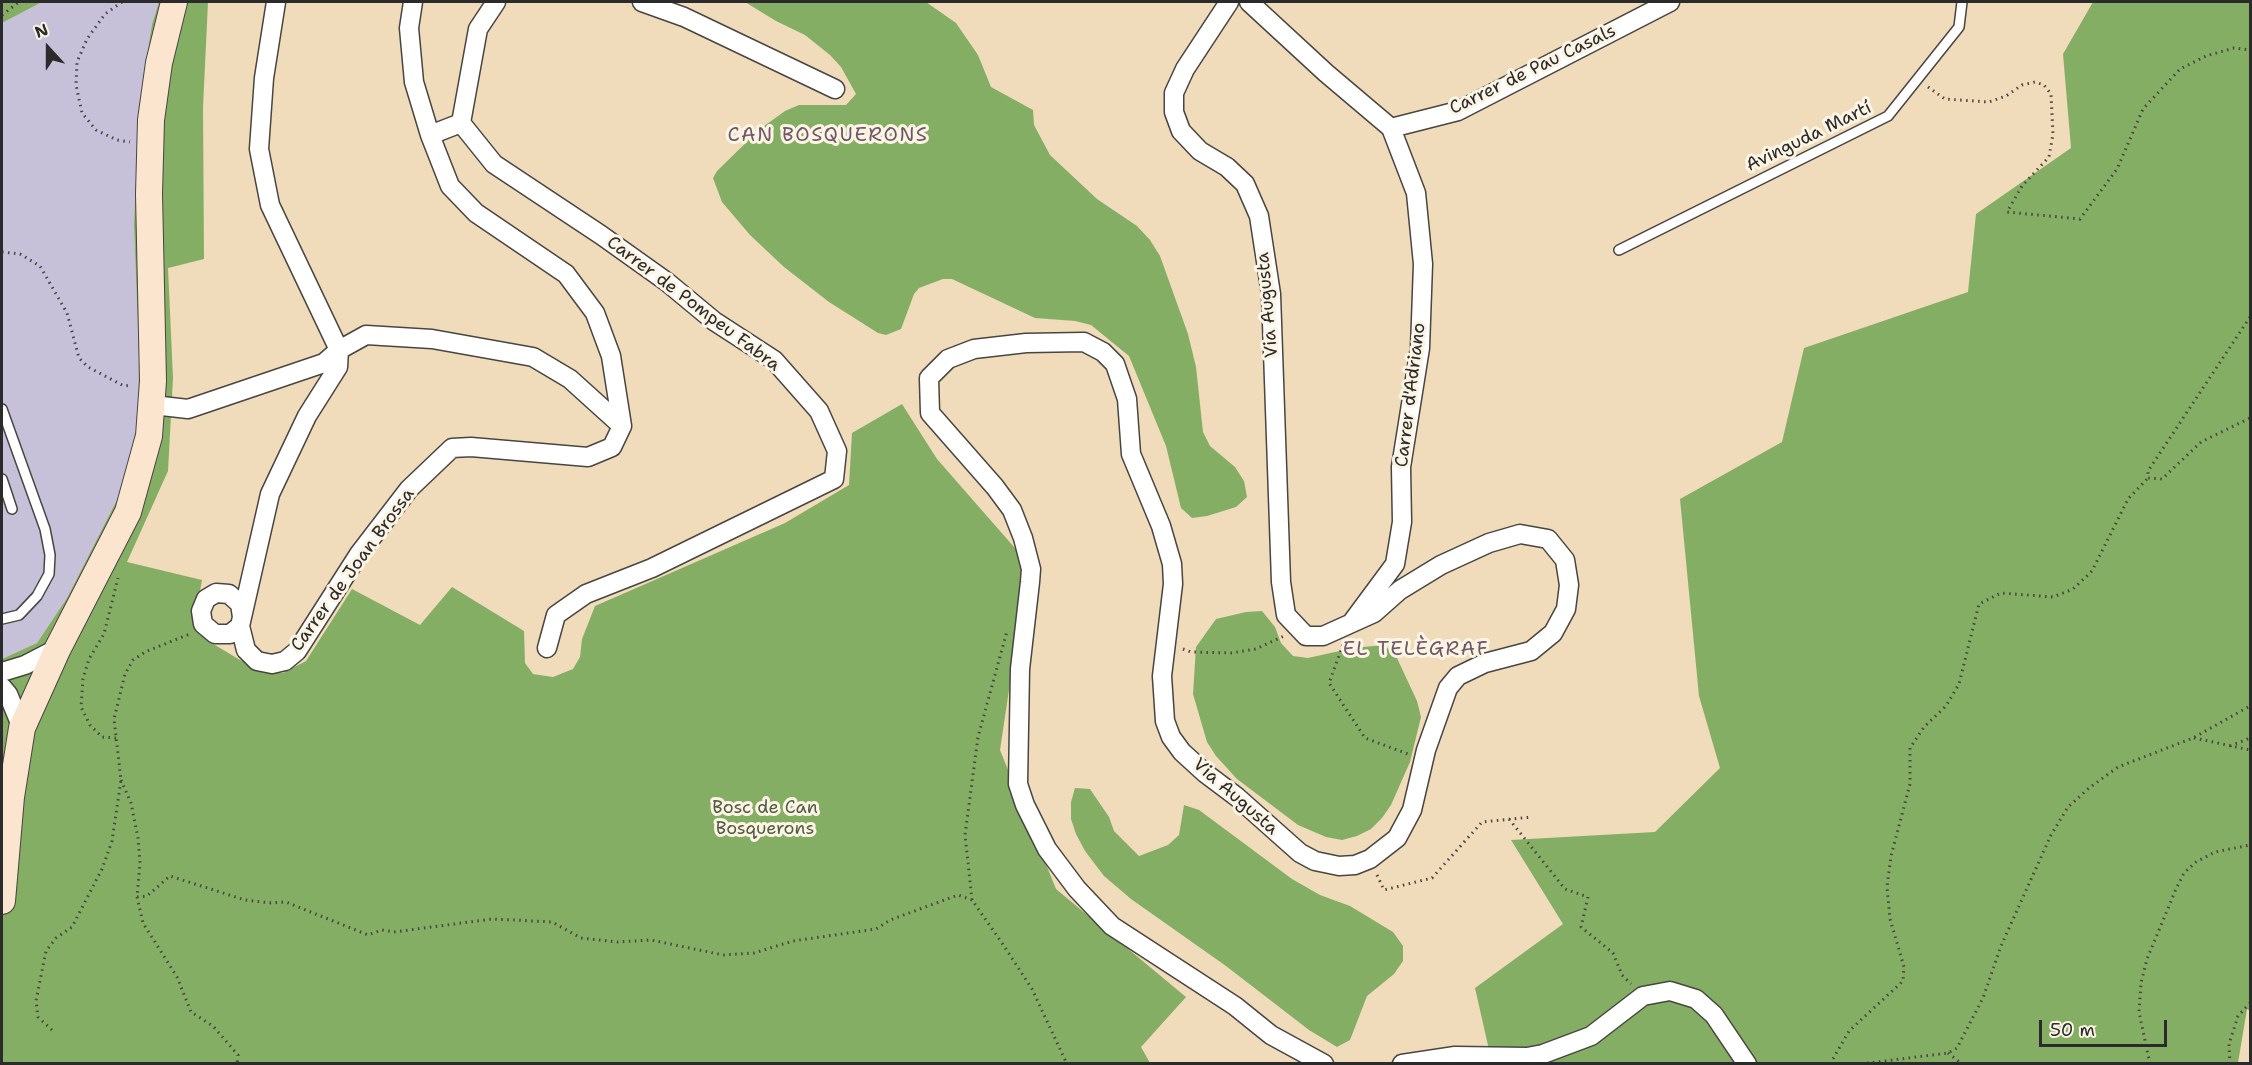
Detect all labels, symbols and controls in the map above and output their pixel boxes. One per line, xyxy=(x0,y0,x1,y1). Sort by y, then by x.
north arrow xyxy=(18,18,78,78)
text: N xyxy=(32,19,51,43)
street label: Carrer de Pau Casals xyxy=(1446,20,1620,120)
street label: Avinguda Martí xyxy=(1743,97,1875,177)
district label: CAN BOSQUERONS xyxy=(728,124,928,148)
street label: Carrer de Pompeu Fabra xyxy=(602,232,784,376)
street label: Via Augusta xyxy=(1253,251,1283,359)
street label: Carrer d'Adriano xyxy=(1391,321,1431,469)
street label: Carrer de Joan Brossa xyxy=(287,484,419,656)
district label: EL TELÈGRAF xyxy=(1343,638,1489,662)
street label: Via Augusta xyxy=(1188,754,1282,840)
park label: Bosc de Can Bosquerons xyxy=(712,797,818,840)
scale bar xyxy=(2042,1008,2170,1046)
text: 50 m xyxy=(2050,1018,2095,1042)

